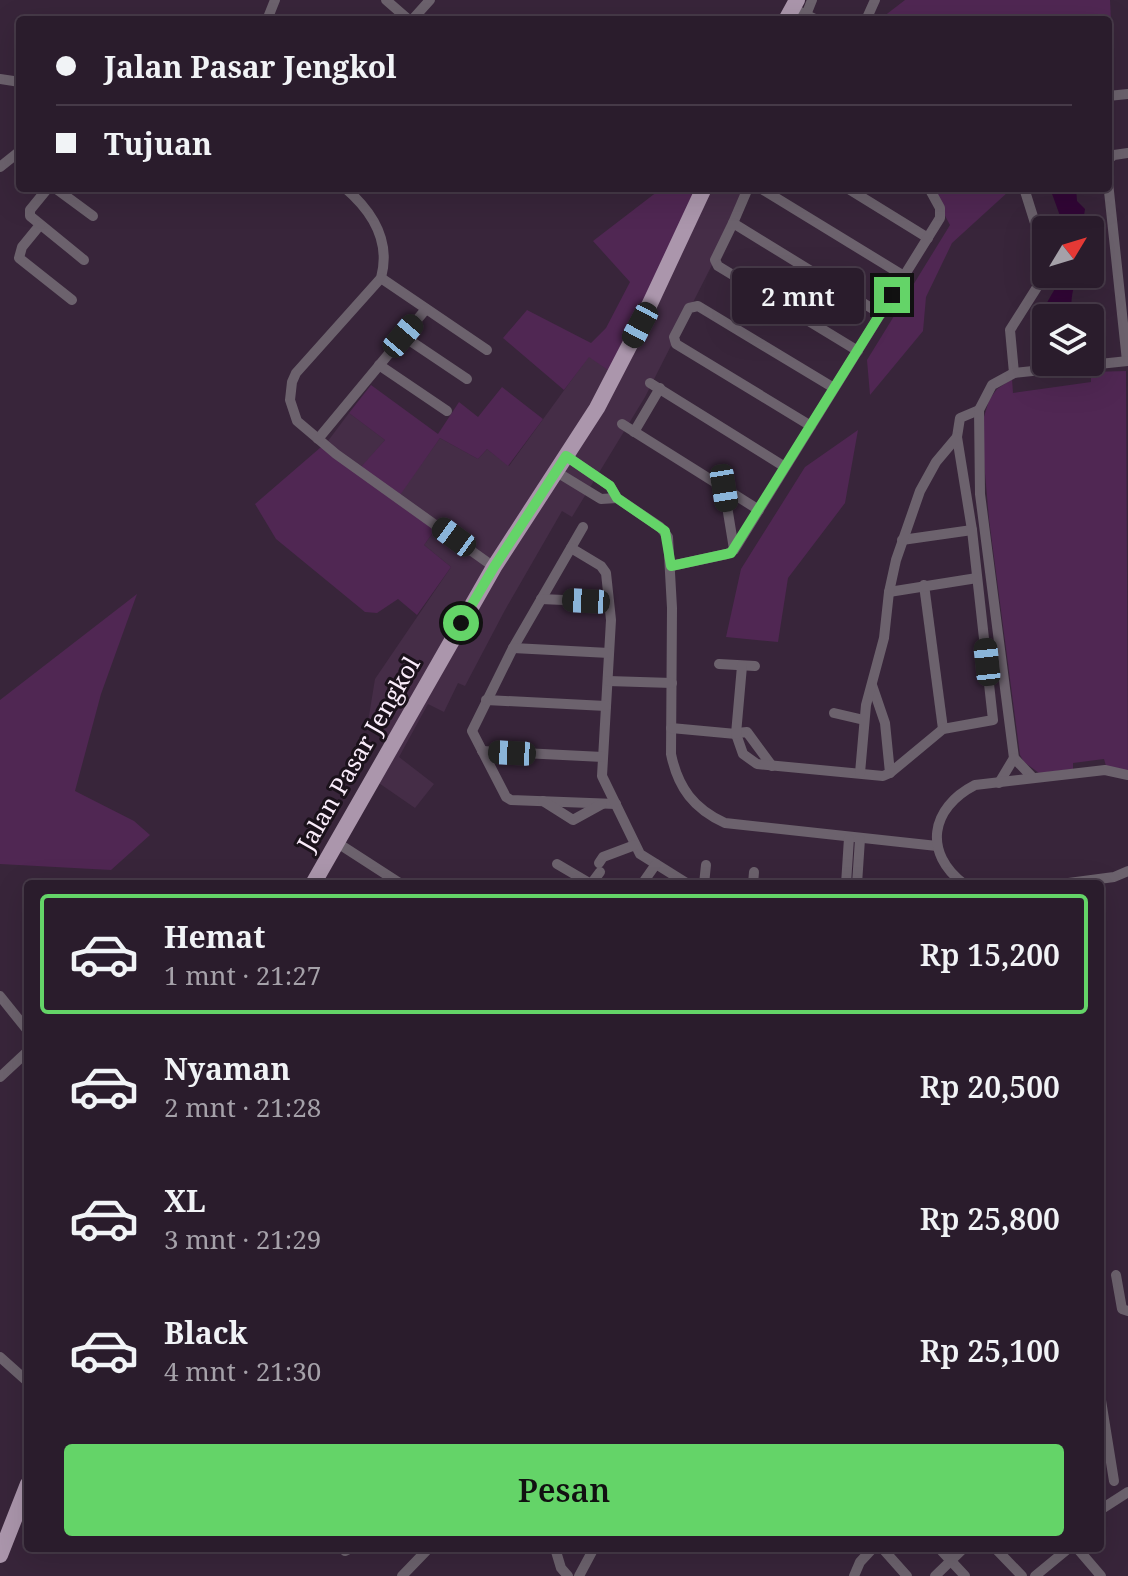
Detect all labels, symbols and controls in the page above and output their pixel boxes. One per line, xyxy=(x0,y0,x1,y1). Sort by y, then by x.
text: Jalan Pasar Jengkol xyxy=(104,46,397,87)
text: Tujuan xyxy=(104,123,212,164)
north arrow xyxy=(1032,216,1104,288)
map controls xyxy=(1032,216,1104,376)
callout: 2 mnt xyxy=(732,267,864,323)
route end xyxy=(874,277,910,313)
text: 2 mnt xyxy=(761,278,835,314)
car xyxy=(618,298,662,352)
button: layers xyxy=(1032,304,1104,376)
car xyxy=(378,310,428,362)
car xyxy=(708,462,740,514)
car xyxy=(428,513,480,561)
car xyxy=(561,588,611,614)
route start xyxy=(443,605,479,641)
car xyxy=(973,637,1001,687)
street label: Jalan Pasar Jengkol xyxy=(288,650,427,857)
car xyxy=(487,740,537,766)
text: Hemat xyxy=(164,916,265,957)
icon: car xyxy=(68,918,140,990)
text: Rp 15,200 xyxy=(920,934,1060,975)
text: 1 mnt · 21:27 xyxy=(164,957,321,993)
text: Nyaman xyxy=(164,1048,291,1089)
icon: car xyxy=(68,1050,140,1122)
text: Rp 20,500 xyxy=(920,1066,1060,1107)
text: 2 mnt · 21:28 xyxy=(164,1089,321,1125)
text: XL xyxy=(164,1180,206,1221)
icon: car xyxy=(68,1182,140,1254)
text: Rp 25,800 xyxy=(920,1198,1060,1239)
text: 3 mnt · 21:29 xyxy=(164,1221,321,1257)
text: Black xyxy=(164,1312,248,1353)
icon: car xyxy=(68,1314,140,1386)
text: Rp 25,100 xyxy=(920,1330,1060,1371)
text: 4 mnt · 21:30 xyxy=(164,1353,321,1389)
button: Pesan xyxy=(64,1444,1064,1536)

